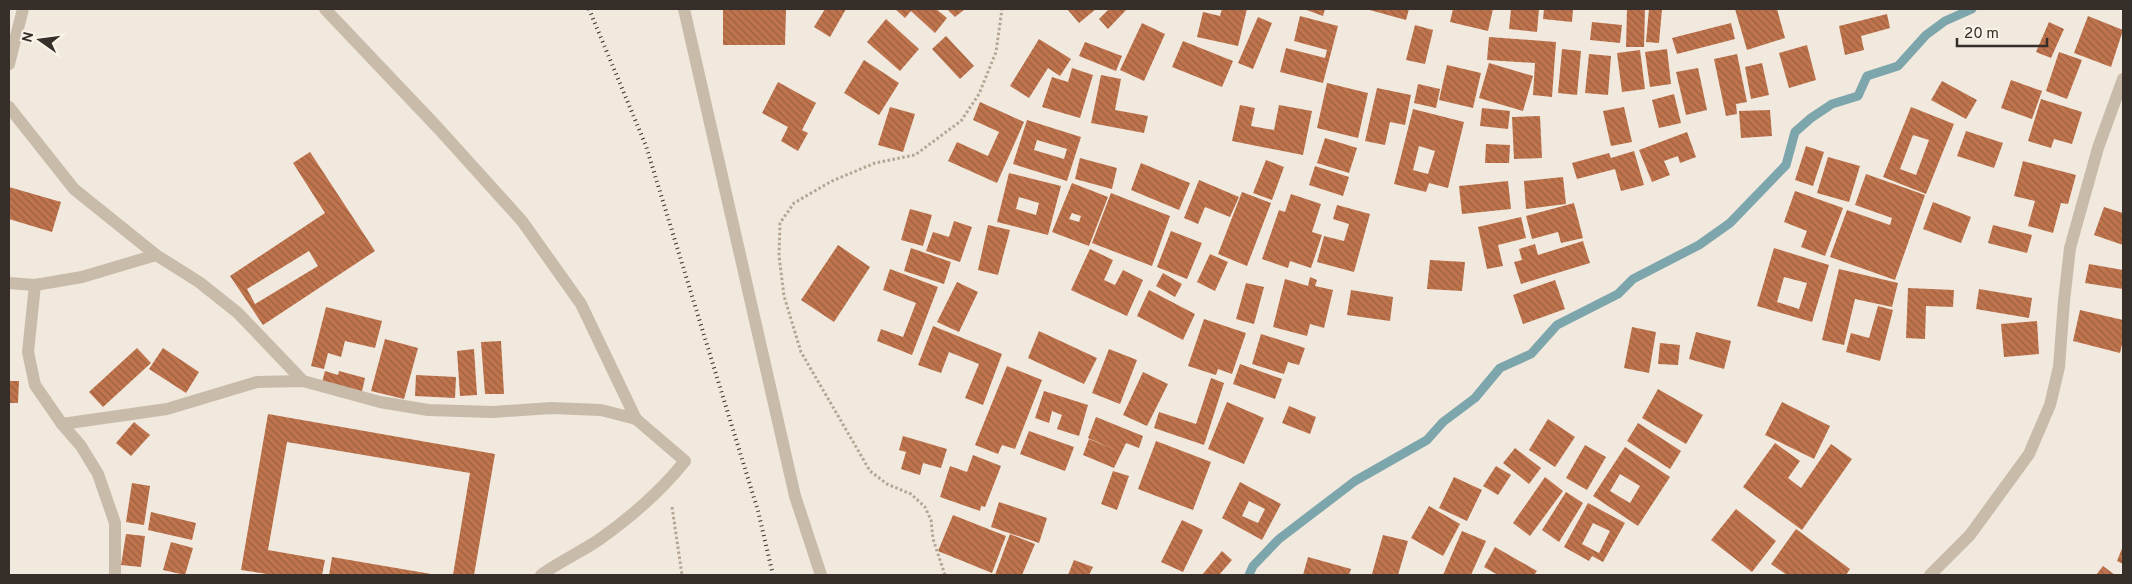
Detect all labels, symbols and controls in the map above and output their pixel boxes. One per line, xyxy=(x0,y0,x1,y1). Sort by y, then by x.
north arrow xyxy=(15,15,65,65)
scale bar xyxy=(1957,15,2047,47)
text: 20 m xyxy=(1964,25,1999,44)
text: N xyxy=(19,30,38,44)

